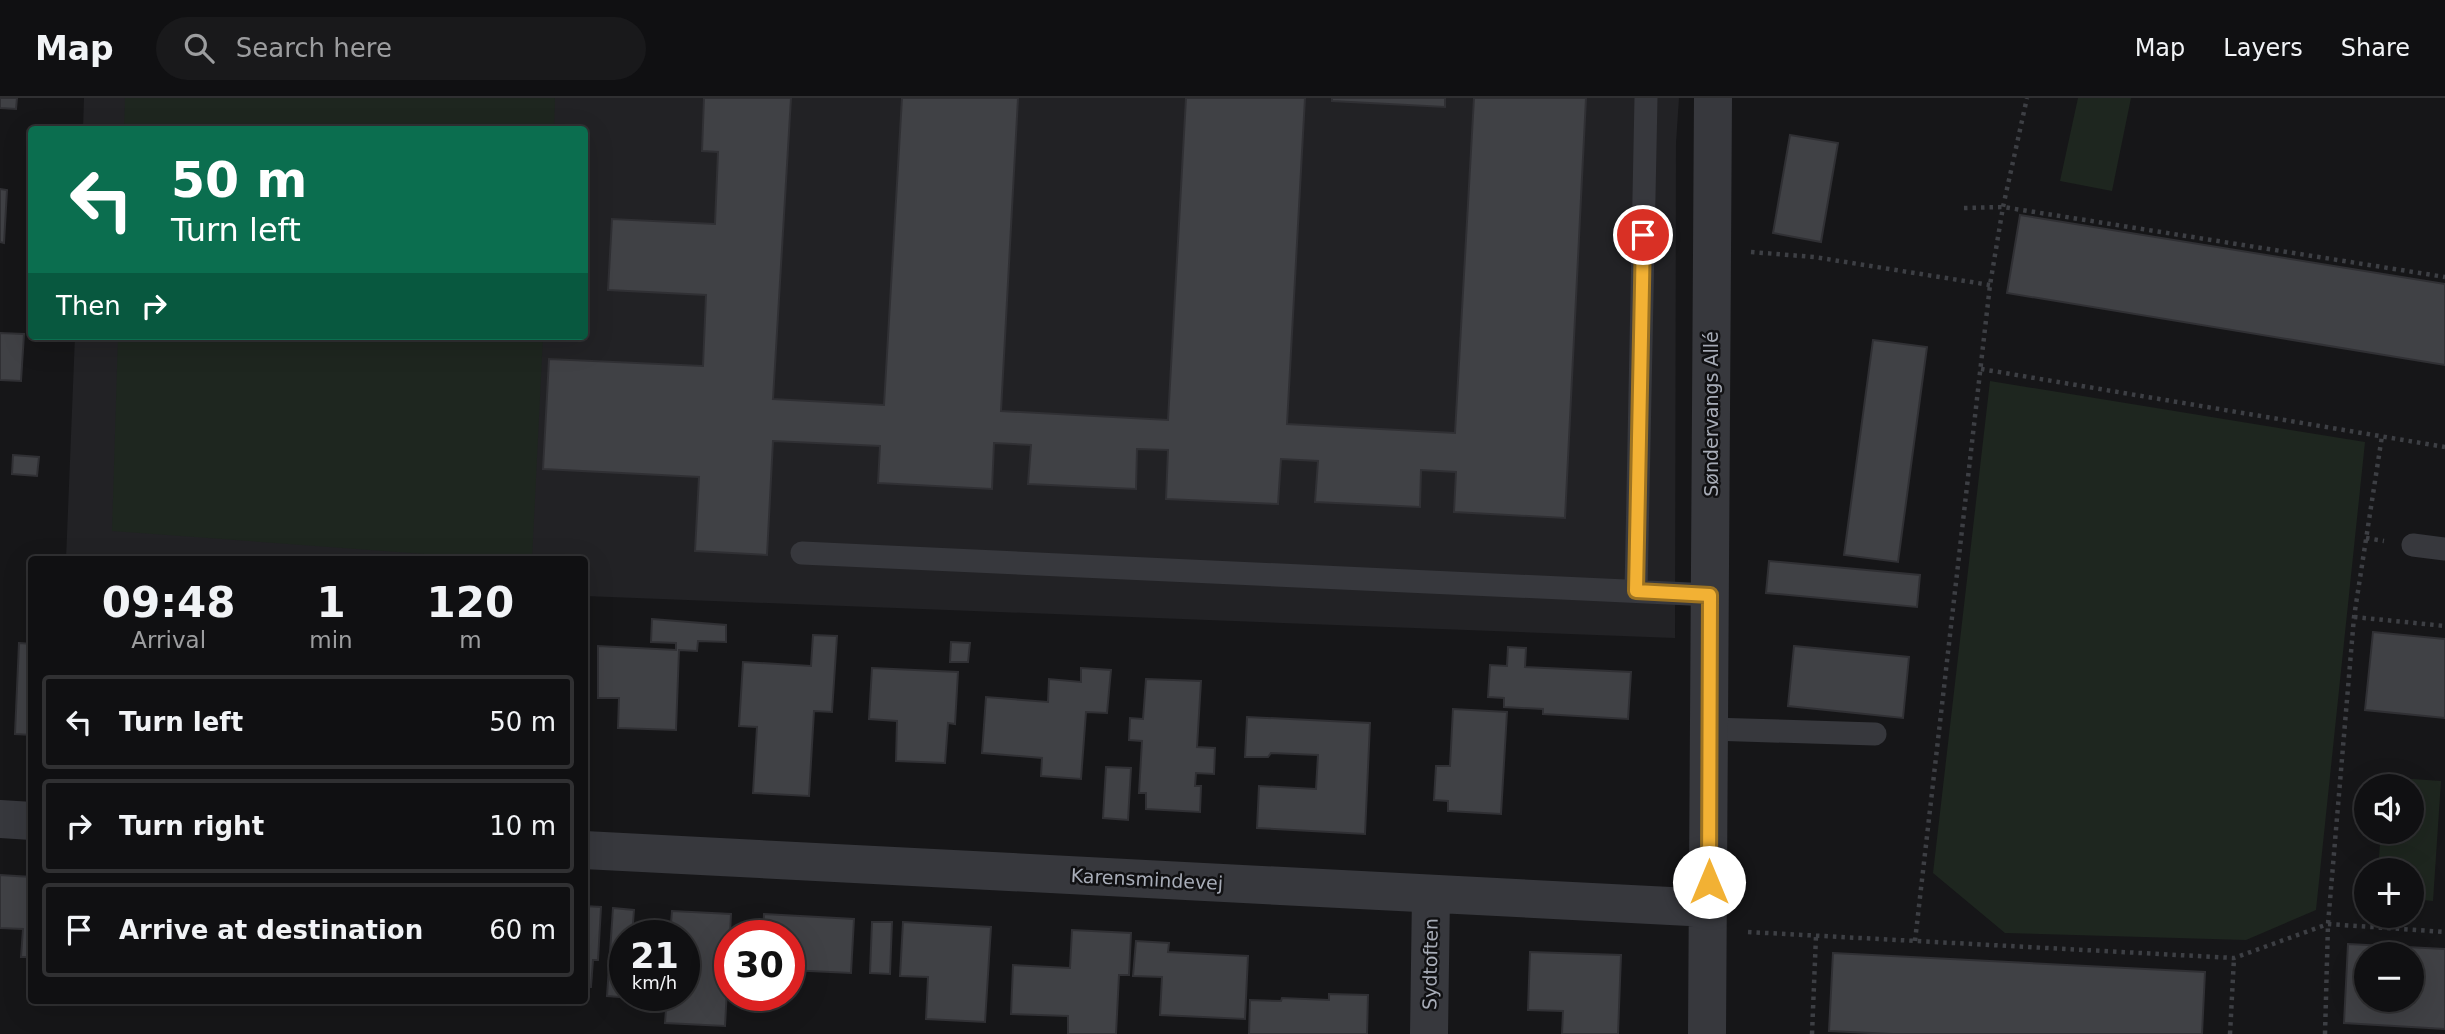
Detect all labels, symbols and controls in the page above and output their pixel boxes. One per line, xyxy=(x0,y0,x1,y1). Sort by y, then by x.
search box xyxy=(156,17,646,80)
text: Map xyxy=(35,29,114,68)
icon: search xyxy=(180,29,218,67)
text: Search here xyxy=(236,33,392,63)
text: Map xyxy=(2135,34,2185,62)
text: Layers xyxy=(2223,34,2303,62)
text: Share xyxy=(2341,34,2410,62)
text: 50 m xyxy=(171,152,307,209)
icon: left xyxy=(56,154,147,245)
pin xyxy=(1613,205,1673,265)
text: Turn left xyxy=(171,211,301,249)
icon: arrive xyxy=(1624,216,1662,254)
icon: right xyxy=(135,287,173,325)
text: Then xyxy=(56,291,121,321)
street label: Søndervangs Allé xyxy=(1700,331,1722,497)
text: 09:48 xyxy=(102,578,236,627)
text: 1 xyxy=(316,578,346,627)
text: 120 xyxy=(427,578,514,627)
text: Arrival xyxy=(131,627,206,653)
text: min xyxy=(309,627,353,653)
text: m xyxy=(459,627,482,653)
icon: left xyxy=(60,703,98,741)
text: Turn left xyxy=(119,707,243,737)
text: 50 m xyxy=(489,707,556,737)
map controls xyxy=(2354,774,2424,1012)
button: sound xyxy=(2354,774,2424,844)
icon: right xyxy=(60,807,98,845)
text: Turn right xyxy=(119,811,264,841)
text: 10 m xyxy=(489,811,556,841)
position arrow xyxy=(1672,845,1746,919)
button: + xyxy=(2354,858,2424,928)
street label: Karensmindevej xyxy=(1070,864,1224,894)
icon: arrive xyxy=(60,911,98,949)
text: Arrive at destination xyxy=(119,915,423,945)
text: 60 m xyxy=(489,915,556,945)
street label: Sydtoften xyxy=(1418,918,1442,1010)
speed limit sign: 30 xyxy=(714,920,805,1011)
text: 21 xyxy=(630,936,679,976)
button: − xyxy=(2354,942,2424,1012)
text: km/h xyxy=(632,972,677,993)

